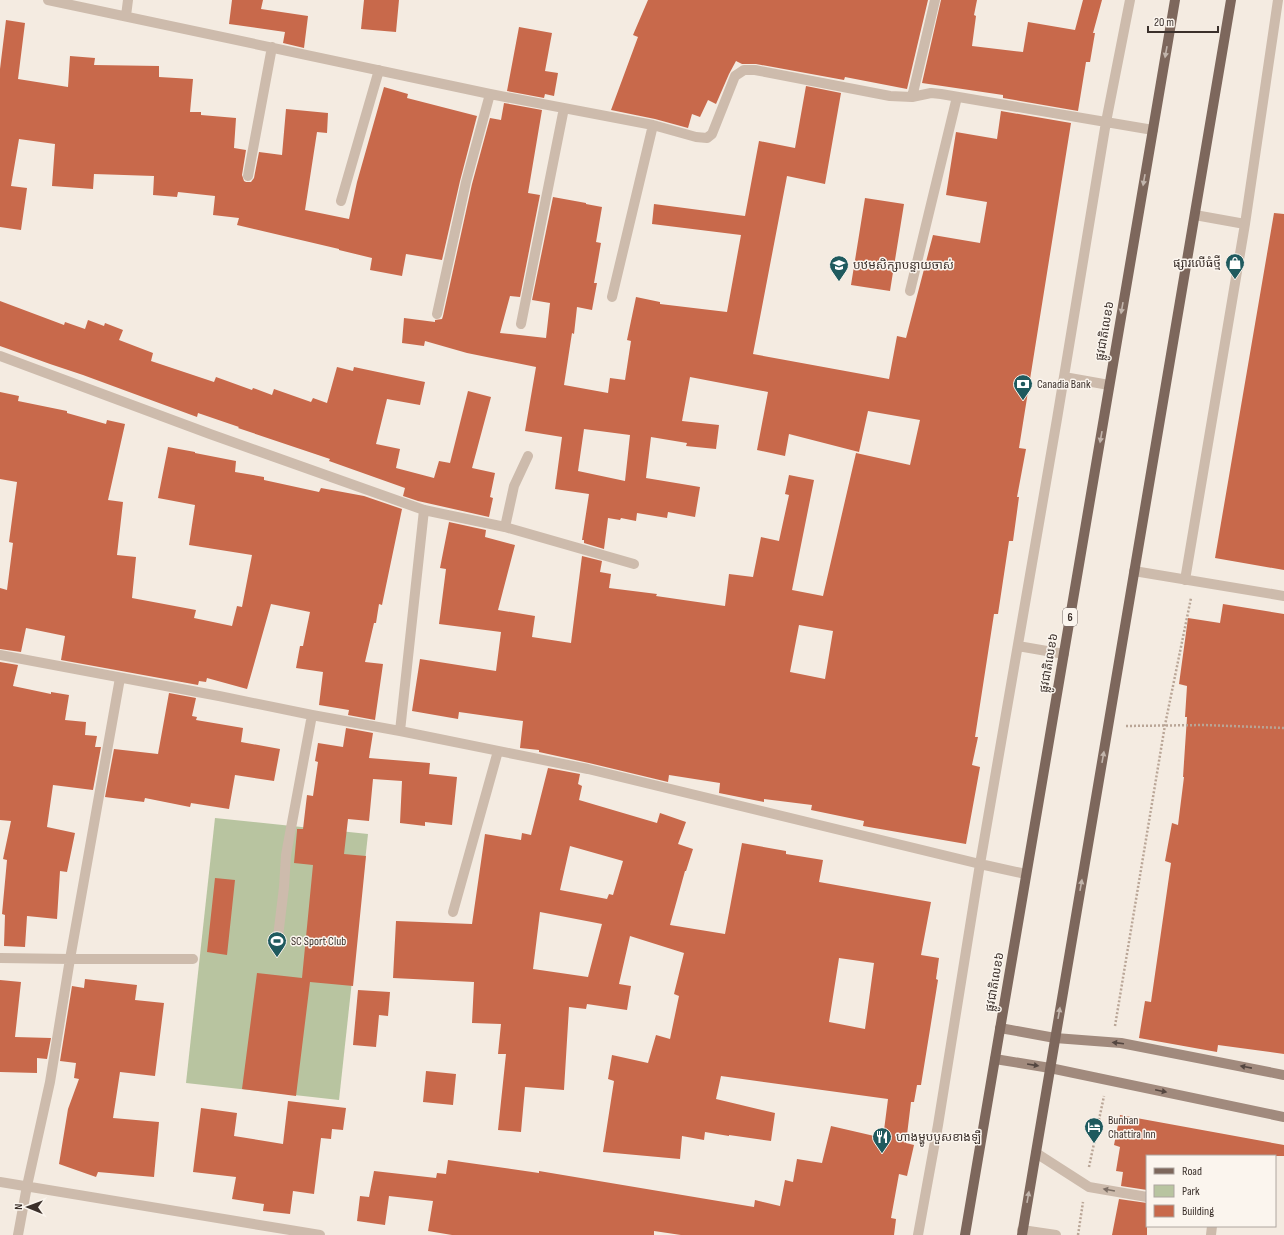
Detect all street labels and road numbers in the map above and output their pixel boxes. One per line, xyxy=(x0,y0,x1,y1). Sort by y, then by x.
street label: ផ្លូវជាតិលេខ៦ xyxy=(1092,300,1120,362)
road number: 6 xyxy=(1063,608,1077,626)
street label: ផ្លូវជាតិលេខ៦ xyxy=(1036,632,1064,694)
street label: ផ្លូវជាតិលេខ៦ xyxy=(982,951,1010,1013)

